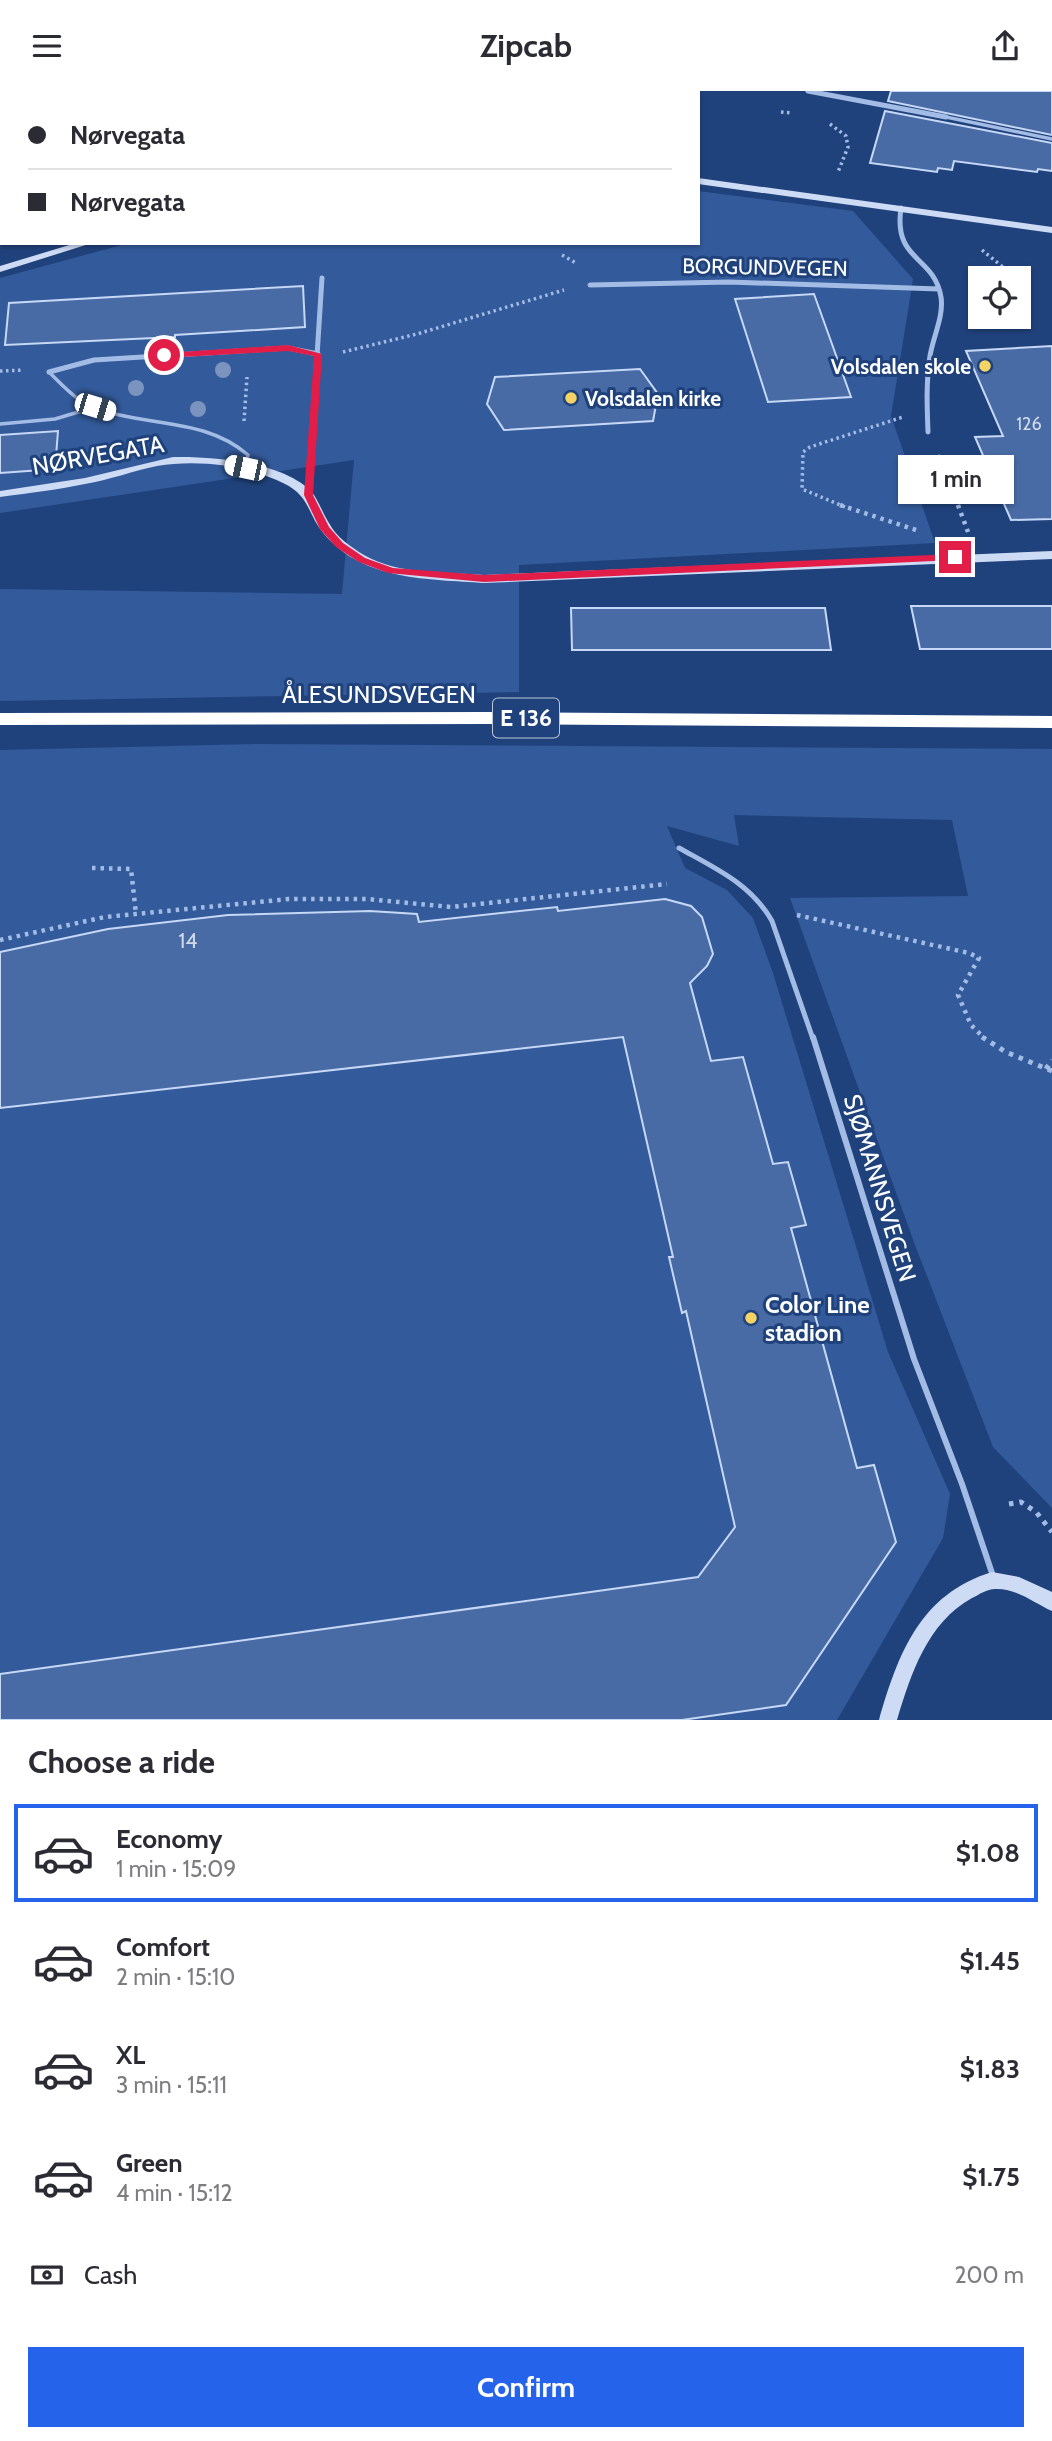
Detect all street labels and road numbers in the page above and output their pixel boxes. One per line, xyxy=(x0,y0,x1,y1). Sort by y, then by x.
street label: BORGUNDVEGEN xyxy=(682,253,848,281)
street label: NØRVEGATA xyxy=(30,429,166,481)
street label: ÅLESUNDSVEGEN xyxy=(282,680,476,709)
road number: E 136 xyxy=(493,699,559,737)
street label: SJØMANNSVEGEN xyxy=(838,1091,922,1285)

